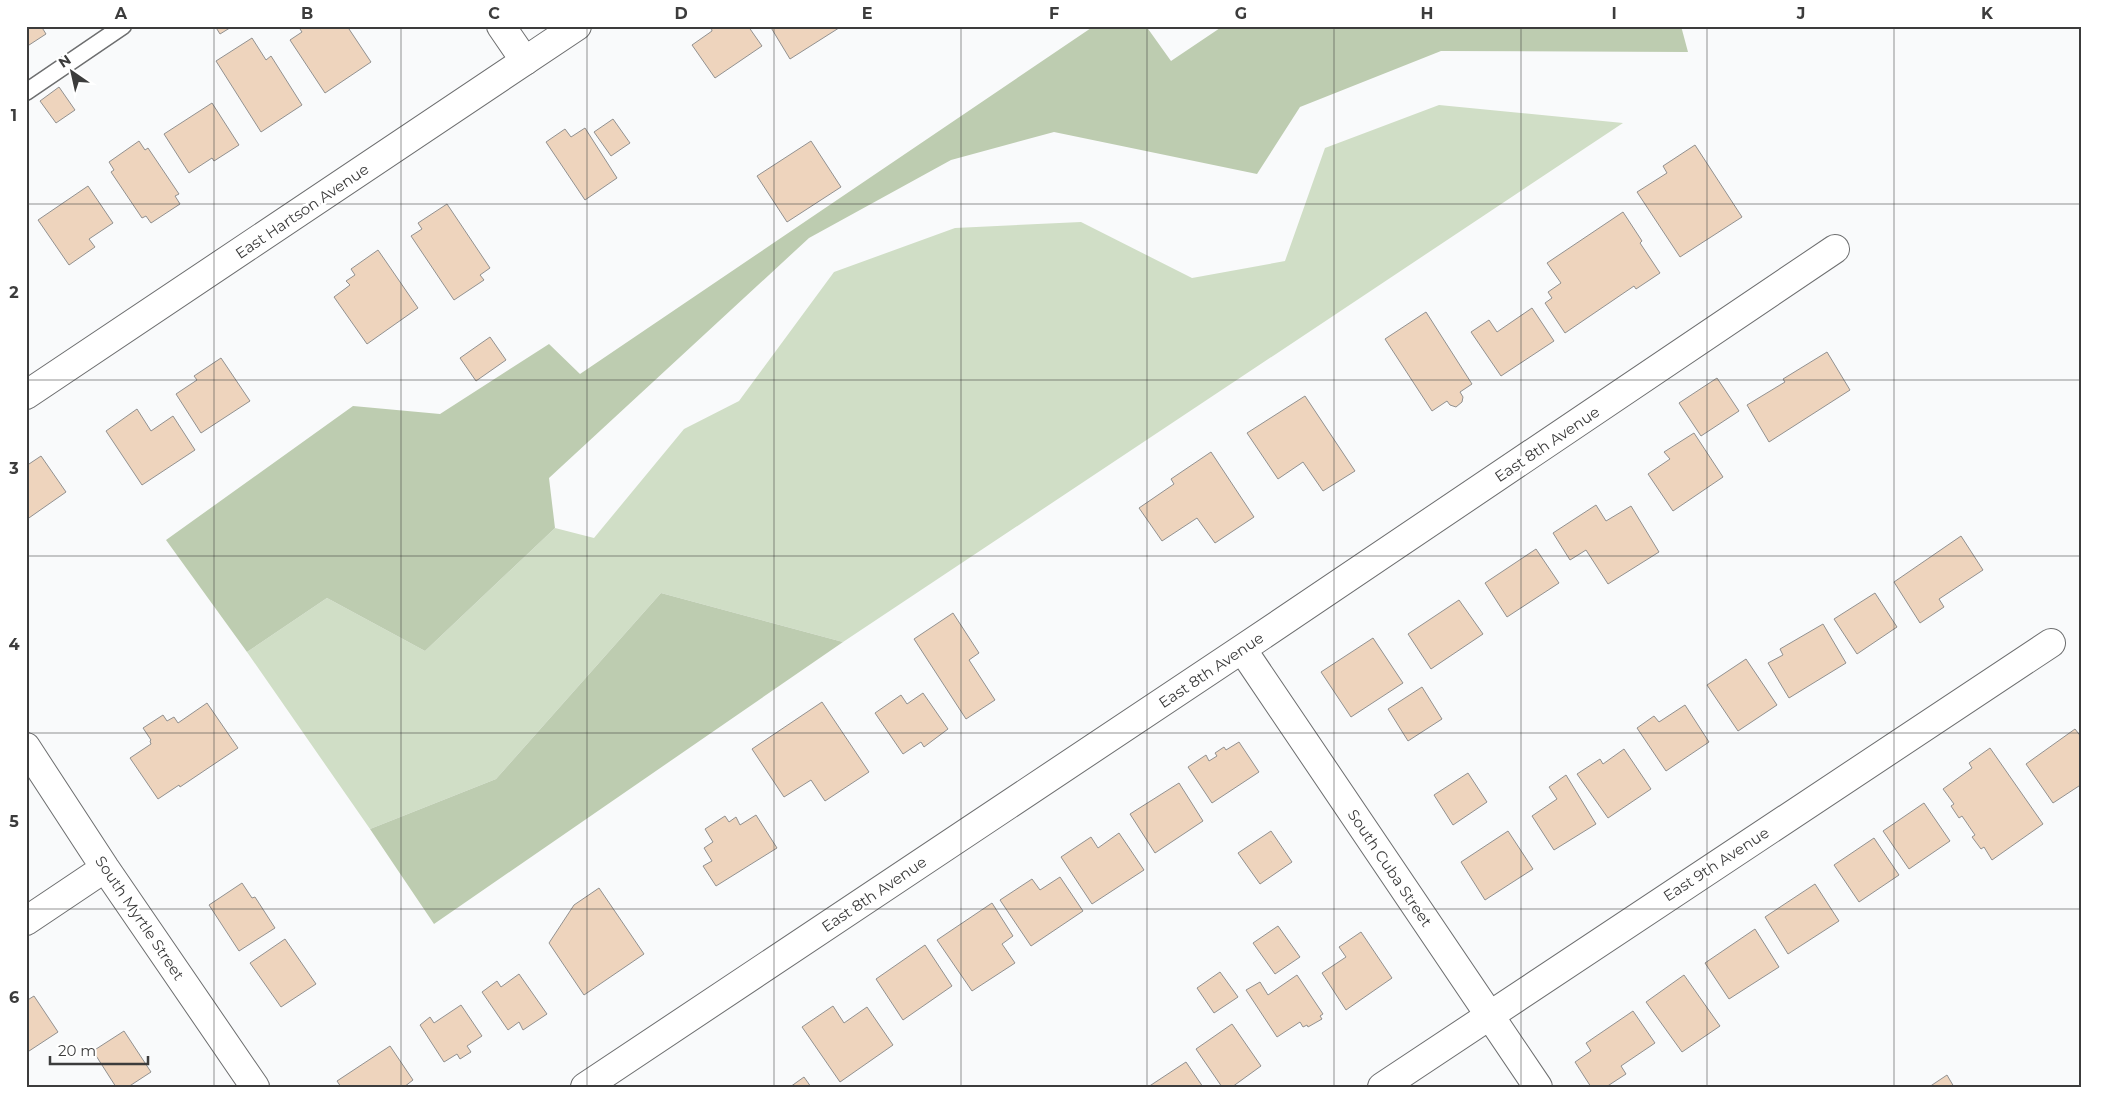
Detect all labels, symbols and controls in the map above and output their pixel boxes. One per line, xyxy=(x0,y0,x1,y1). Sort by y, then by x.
text: A xyxy=(114,4,128,23)
text: B xyxy=(301,4,313,23)
text: C xyxy=(488,4,500,23)
text: D xyxy=(674,4,688,23)
text: E xyxy=(862,4,872,23)
text: F xyxy=(1049,4,1059,23)
text: G xyxy=(1235,4,1247,23)
text: H xyxy=(1421,4,1433,23)
text: I xyxy=(1611,4,1617,23)
text: J xyxy=(1796,4,1805,23)
text: K xyxy=(1981,4,1994,23)
north arrow xyxy=(48,48,98,98)
text: N xyxy=(55,51,74,72)
text: 1 xyxy=(11,106,17,125)
street label: East Hartson Avenue xyxy=(232,159,372,263)
text: 2 xyxy=(9,283,19,302)
street label: East 8th Avenue xyxy=(1491,402,1603,486)
text: 3 xyxy=(8,459,19,478)
street label: East 8th Avenue xyxy=(1155,628,1267,712)
text: 4 xyxy=(8,635,20,654)
street label: South Cuba Street xyxy=(1344,806,1436,930)
text: 5 xyxy=(9,812,19,831)
street label: East 9th Avenue xyxy=(1660,823,1772,905)
street label: South Myrtle Street xyxy=(91,852,189,984)
street label: East 8th Avenue xyxy=(818,852,930,936)
text: 6 xyxy=(9,988,19,1007)
scale bar xyxy=(50,1033,148,1065)
text: 20 m xyxy=(58,1041,96,1060)

